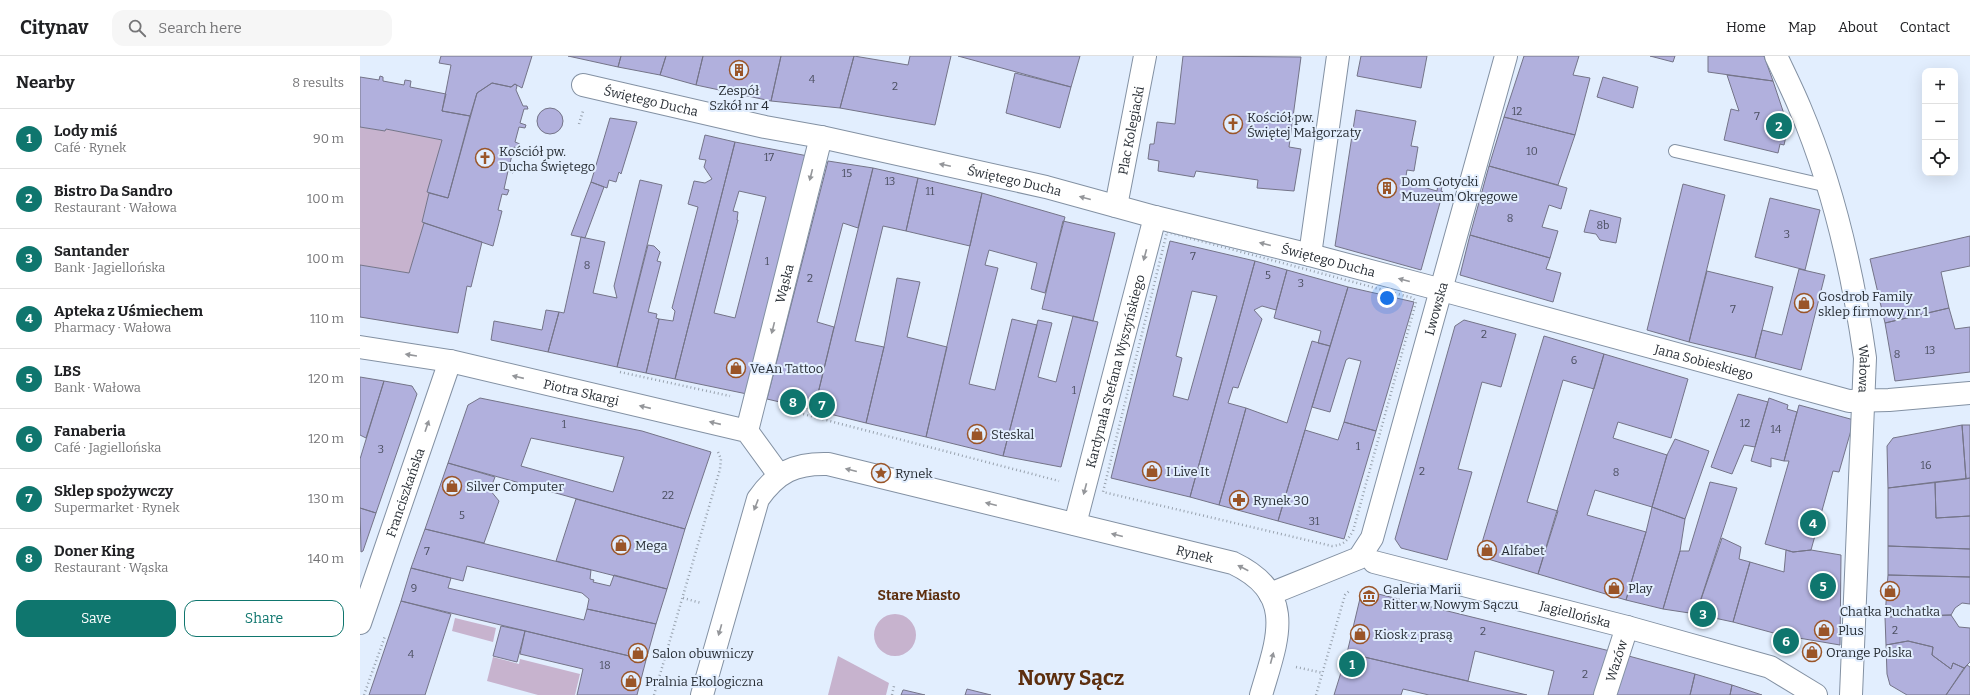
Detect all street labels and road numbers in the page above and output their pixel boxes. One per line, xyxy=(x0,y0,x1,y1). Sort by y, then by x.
street label: Świętego Ducha xyxy=(602,83,700,119)
street label: Plac Kolegiacki xyxy=(1115,85,1147,176)
street label: Świętego Ducha xyxy=(966,163,1063,199)
street label: Świętego Ducha xyxy=(1280,241,1377,280)
street label: Wąska xyxy=(772,263,797,305)
street label: Kardynała Stefana Wyszyńskiego xyxy=(1083,273,1148,469)
street label: Lwowska xyxy=(1422,280,1451,337)
street label: Jana Sobieskiego xyxy=(1652,341,1755,383)
street label: Wałowa xyxy=(1855,344,1872,393)
street label: Piotra Skargi xyxy=(542,376,621,409)
street label: Franciszkańska xyxy=(383,446,428,539)
street label: Rynek xyxy=(1175,542,1215,566)
street label: Jagiellońska xyxy=(1537,598,1612,631)
street label: Wazów xyxy=(1603,637,1631,684)

